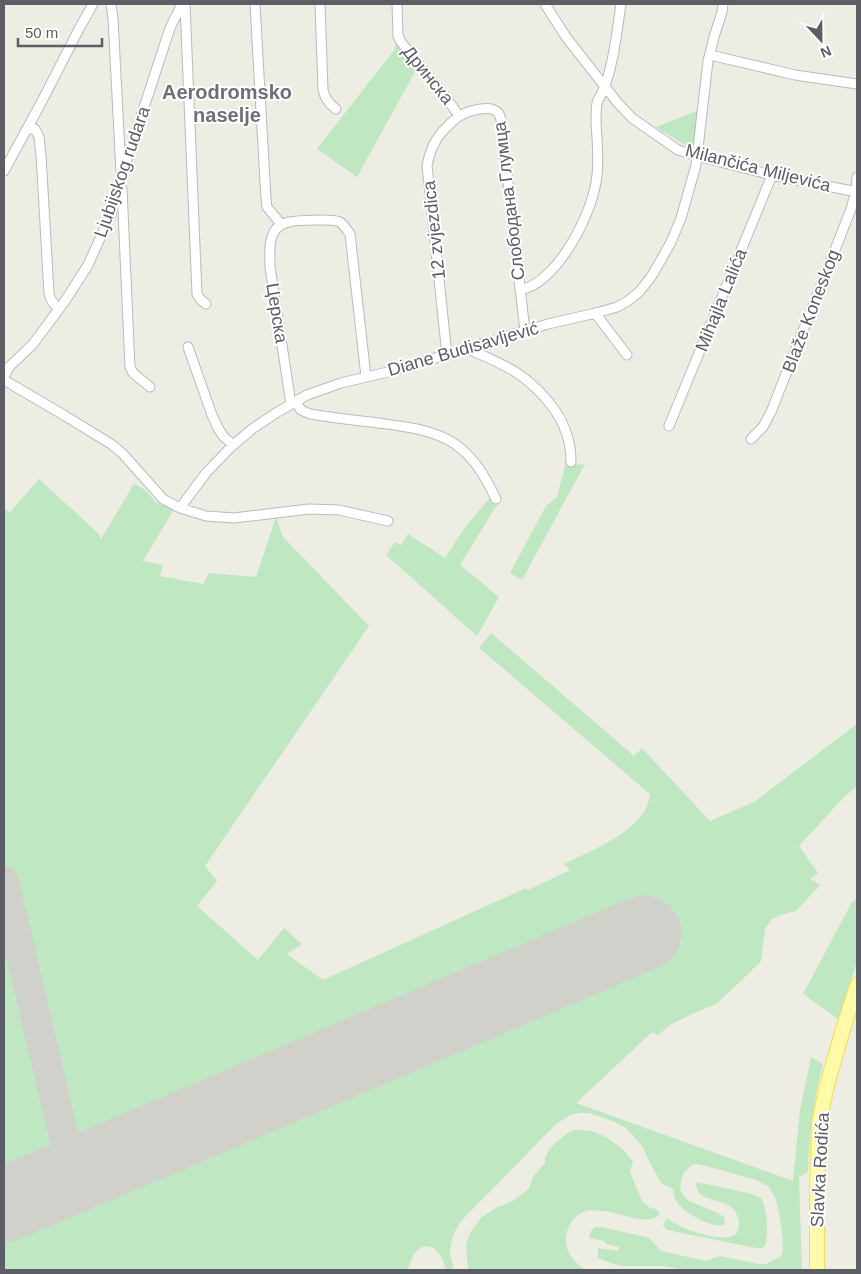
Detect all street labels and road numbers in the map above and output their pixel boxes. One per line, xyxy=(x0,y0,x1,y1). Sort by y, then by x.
street label: Дринска xyxy=(398,42,458,109)
street label: Ljubijskog rudara xyxy=(90,103,154,240)
street label: Слободана Глумца xyxy=(489,119,529,282)
street label: Milančića Miljevića xyxy=(683,140,834,196)
street label: 12 zvjezdica xyxy=(419,179,449,280)
street label: Mihajla Lalića xyxy=(691,245,751,354)
street label: Blaže Koneskog xyxy=(778,247,844,375)
street label: Церска xyxy=(262,281,292,345)
street label: Diane Budisavljević xyxy=(385,318,541,380)
street label: Slavka Rodića xyxy=(807,1111,833,1228)

